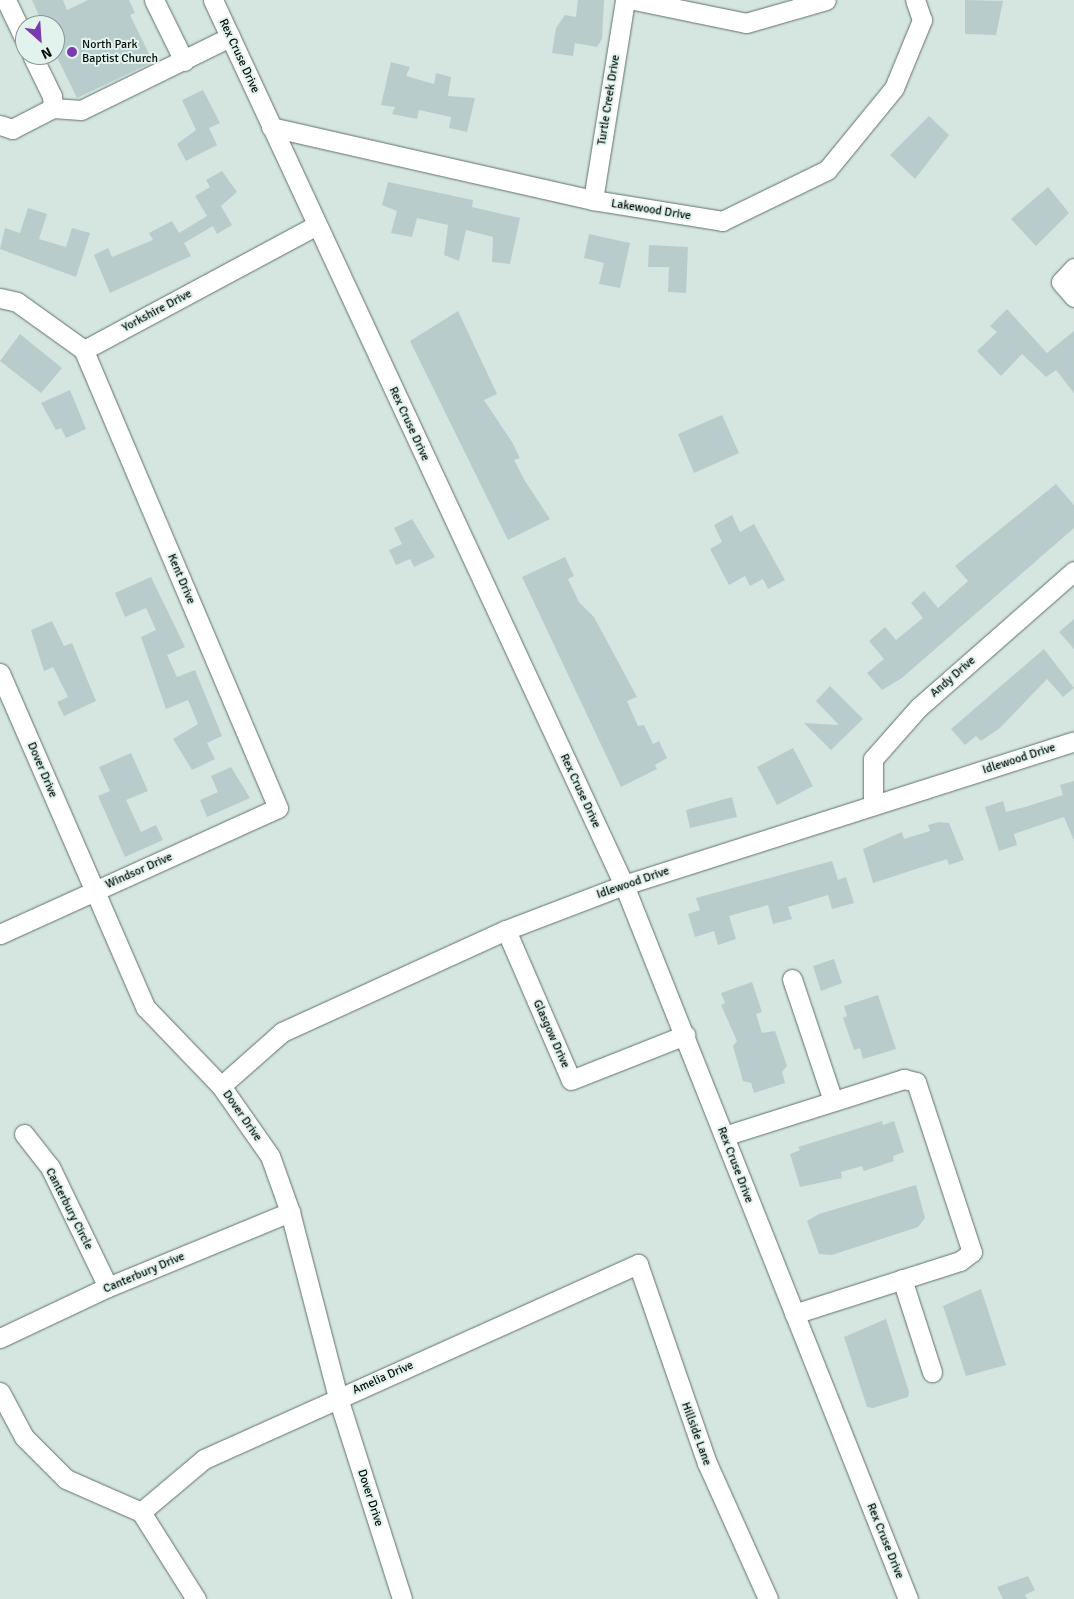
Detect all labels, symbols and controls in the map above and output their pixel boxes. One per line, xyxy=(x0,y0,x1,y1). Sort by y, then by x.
north arrow xyxy=(15,15,65,65)
street label: Rex Cruse Drive xyxy=(216,17,262,95)
place label: North Park Baptist Church xyxy=(82,38,158,66)
text: N xyxy=(38,43,54,63)
marker: North Park Baptist Church xyxy=(66,46,78,58)
street label: Turtle Creek Drive xyxy=(595,54,623,146)
street label: Lakewood Drive xyxy=(610,197,692,223)
street label: Yorkshire Drive xyxy=(120,287,194,335)
street label: Rex Cruse Drive xyxy=(386,385,432,463)
street label: Kent Drive xyxy=(164,552,198,606)
street label: Andy Drive xyxy=(927,653,979,701)
street label: Dover Drive xyxy=(24,740,60,800)
street label: Idlewood Drive xyxy=(981,740,1057,778)
street label: Rex Cruse Drive xyxy=(557,752,603,830)
street label: Windsor Drive xyxy=(103,850,175,892)
street label: Idlewood Drive xyxy=(595,864,671,902)
street label: Glasgow Drive xyxy=(530,998,572,1070)
street label: Dover Drive xyxy=(219,1088,265,1144)
street label: Rex Cruse Drive xyxy=(714,1125,756,1205)
street label: Canterbury Circle xyxy=(42,1166,96,1252)
street label: Canterbury Drive xyxy=(101,1249,187,1297)
street label: Amelia Drive xyxy=(350,1358,416,1398)
street label: Hillside Lane xyxy=(678,1400,714,1468)
street label: Dover Drive xyxy=(354,1468,386,1528)
street label: Rex Cruse Drive xyxy=(863,1501,907,1581)

